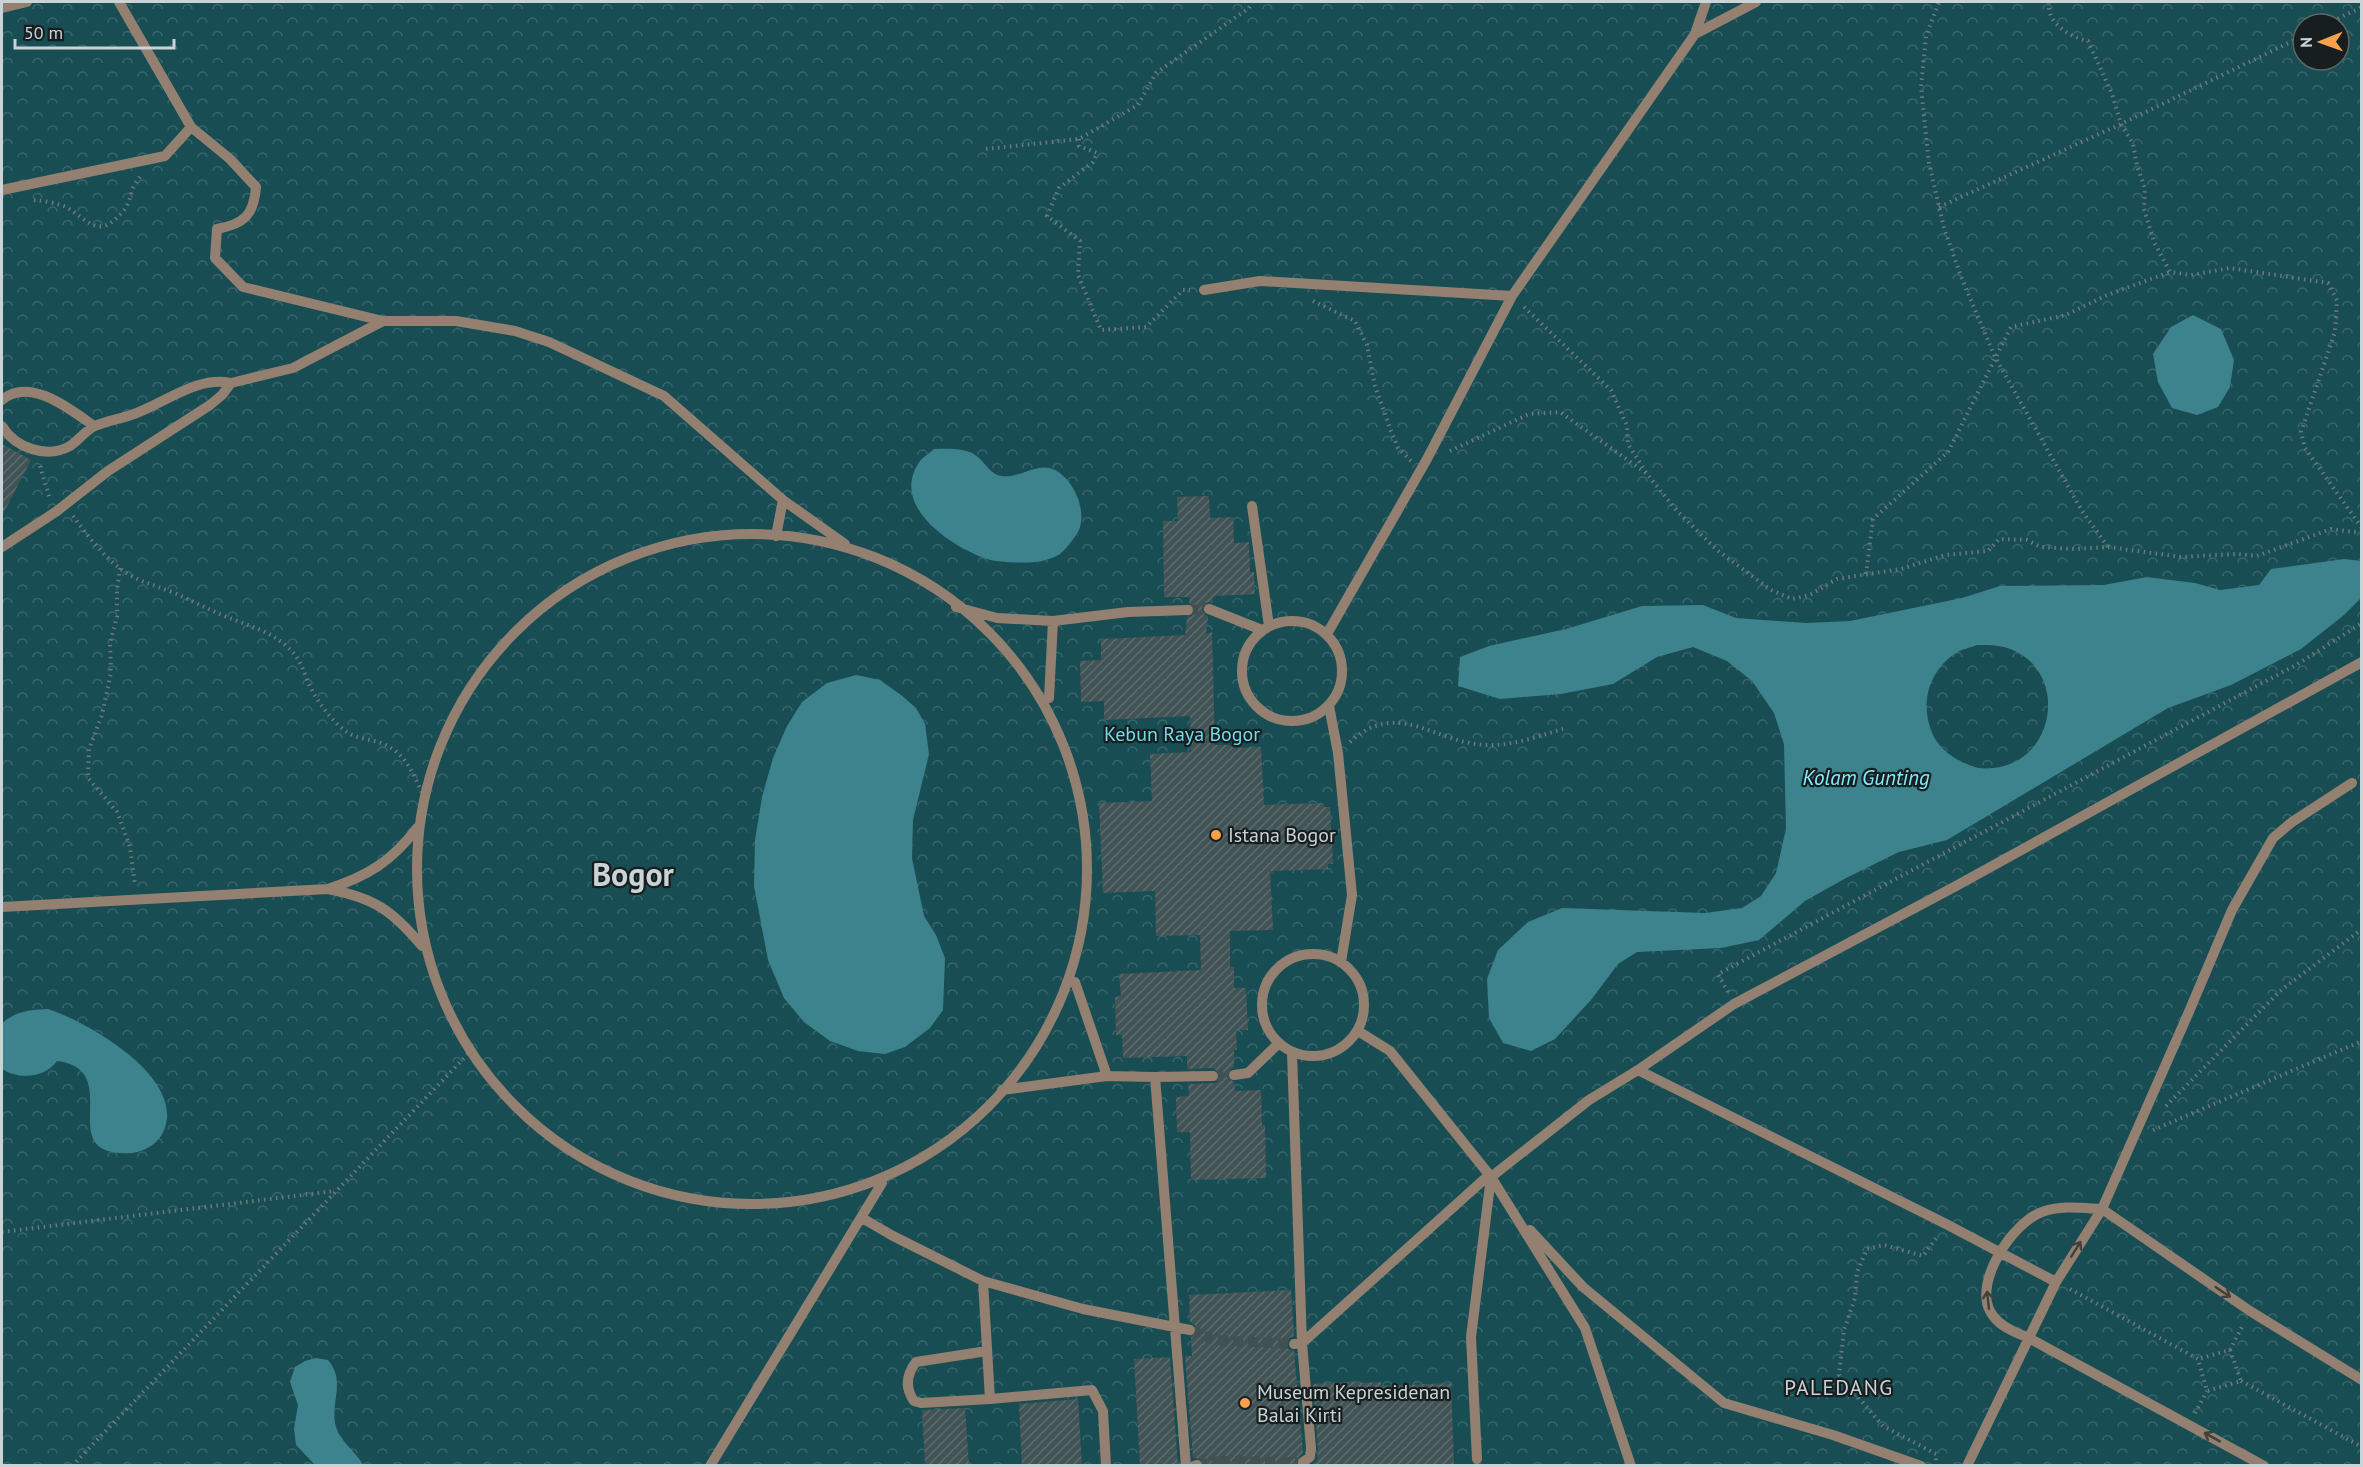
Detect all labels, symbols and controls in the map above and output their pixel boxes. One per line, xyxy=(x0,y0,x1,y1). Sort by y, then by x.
scale bar xyxy=(15,12,174,50)
north arrow xyxy=(2291,12,2351,72)
text: 50 m xyxy=(24,21,63,44)
text: N xyxy=(2296,37,2316,48)
park label: Kebun Raya Bogor xyxy=(1104,721,1260,747)
water label: Kolam Gunting xyxy=(1802,764,1930,791)
place label: Istana Bogor xyxy=(1228,822,1336,848)
marker: Istana Bogor xyxy=(1209,828,1223,842)
district label: Bogor xyxy=(592,853,675,895)
one-way arrow xyxy=(2070,1241,2082,1258)
one-way arrow xyxy=(2214,1286,2230,1298)
one-way arrow xyxy=(1982,1290,1993,1310)
district label: PALEDANG xyxy=(1784,1374,1894,1401)
place label: Museum Kepresidenan Balai Kirti xyxy=(1257,1379,1450,1428)
marker: Museum Kepresidenan Balai Kirti xyxy=(1238,1396,1252,1410)
one-way arrow xyxy=(2204,1431,2222,1442)

